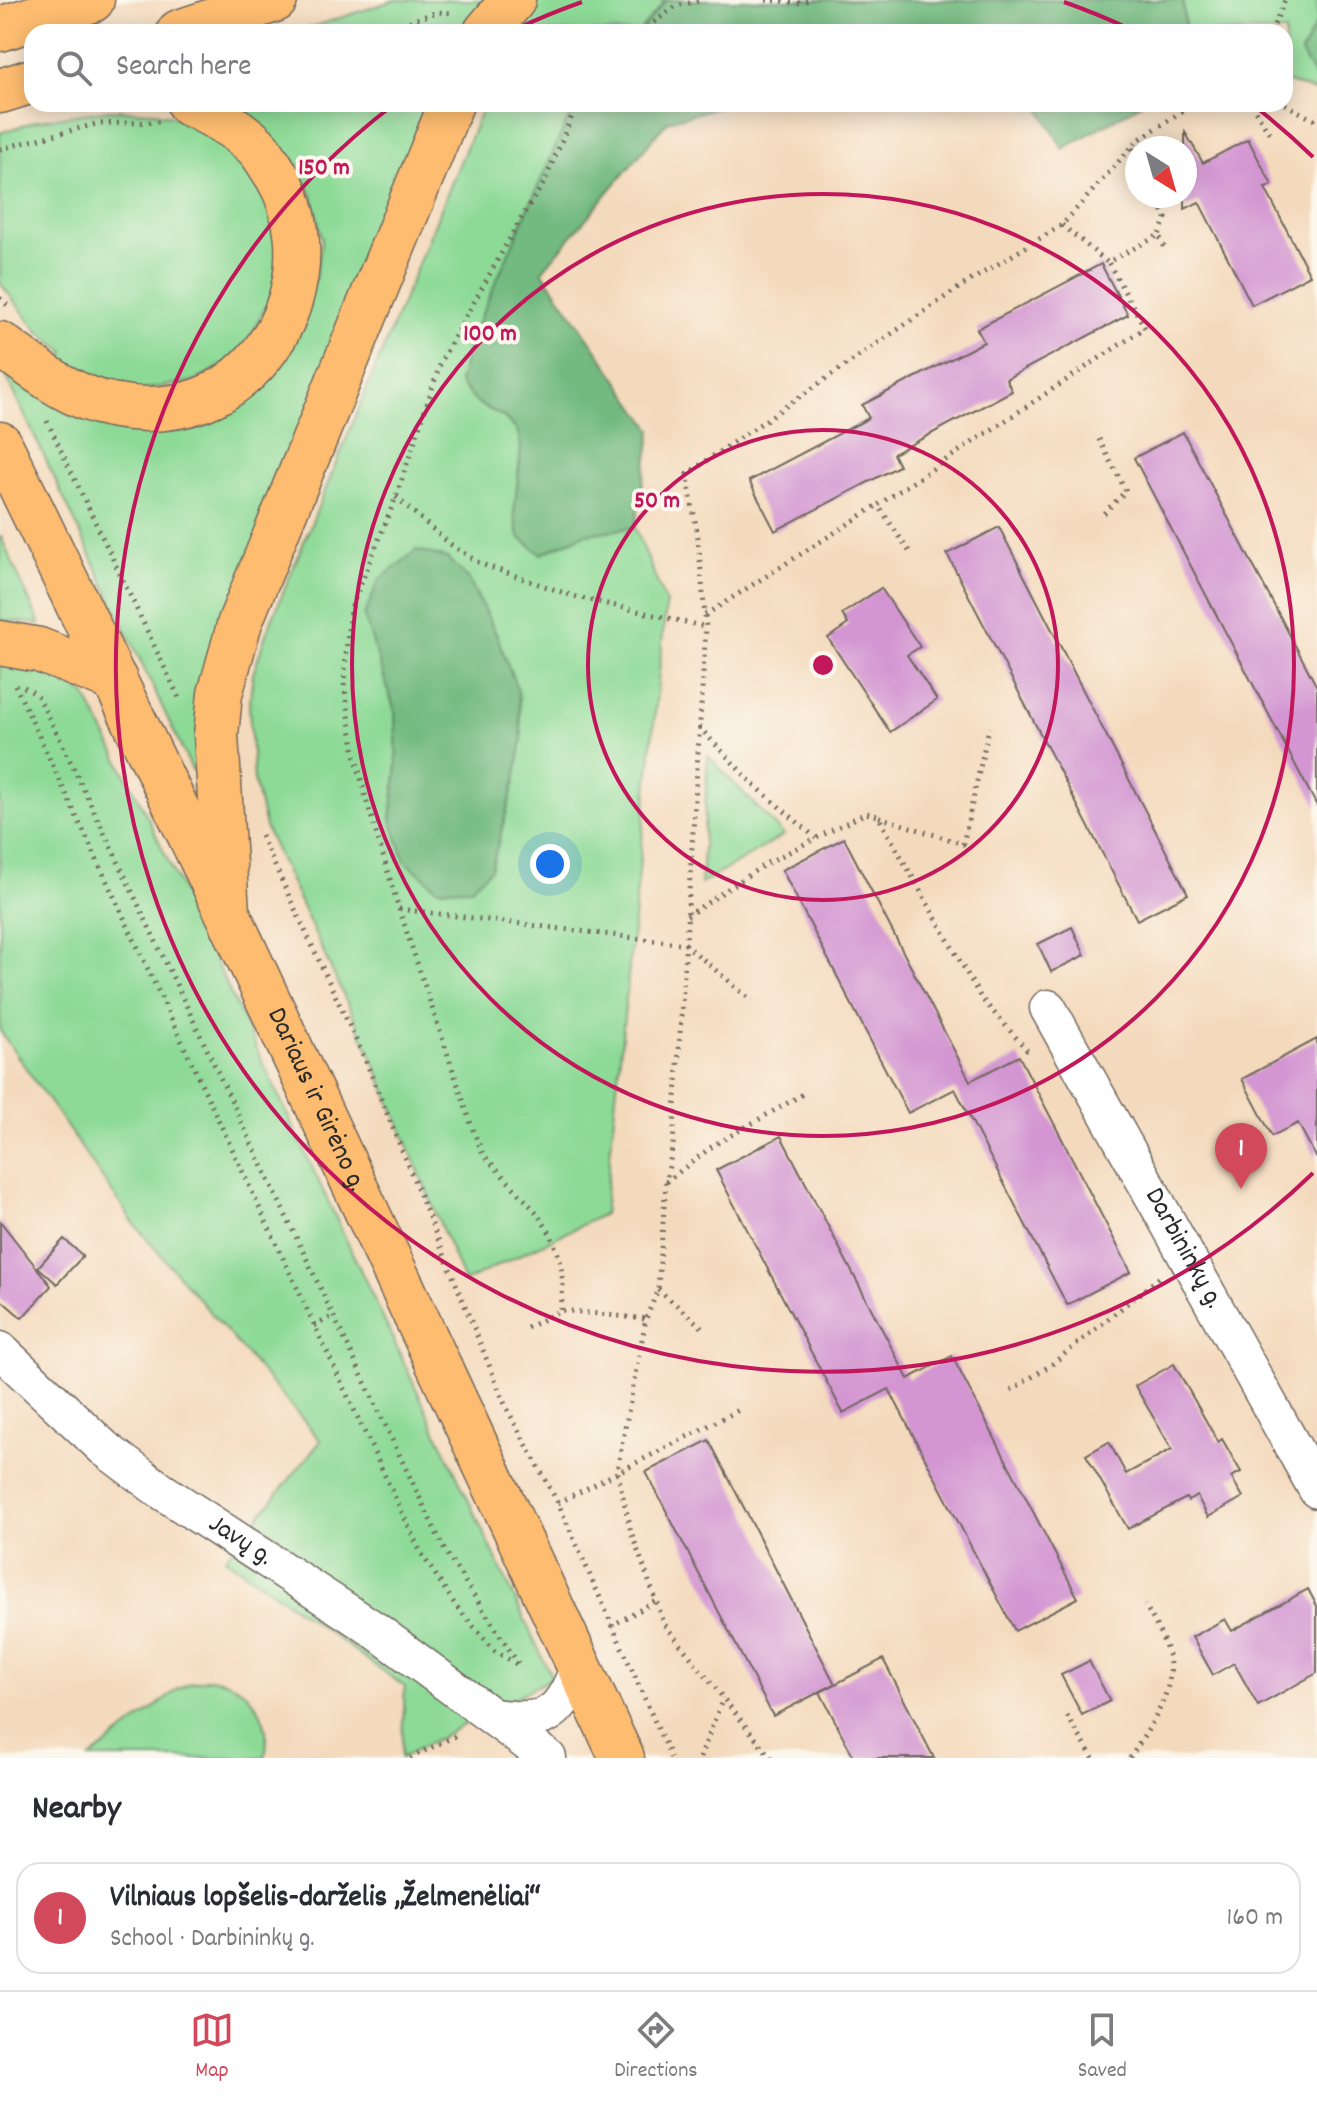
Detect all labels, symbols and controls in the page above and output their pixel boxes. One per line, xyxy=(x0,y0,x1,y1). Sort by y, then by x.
search box xyxy=(24,24,1293,112)
icon: search xyxy=(52,46,96,90)
text: Search here xyxy=(116,47,252,90)
north arrow xyxy=(1125,136,1197,208)
text: 150 m xyxy=(298,152,350,186)
text: 100 m xyxy=(463,318,517,352)
text: 50 m xyxy=(634,485,680,519)
centre of rings xyxy=(809,651,837,679)
your location xyxy=(530,844,570,884)
street label: Dariaus ir Girėno g. xyxy=(255,1002,375,1199)
pin: 1 xyxy=(1215,1123,1267,1189)
street label: Darbininkų g. xyxy=(1133,1181,1232,1317)
street label: Javų g. xyxy=(199,1506,280,1578)
text: Nearby xyxy=(32,1786,121,1835)
text: Vilniaus lopšelis-darželis „Želmenėliai“ xyxy=(110,1878,541,1921)
text: 1 xyxy=(57,1900,63,1937)
text: 160 m xyxy=(1227,1900,1283,1937)
text: School · Darbininkų g. xyxy=(110,1921,315,1958)
tab: Map xyxy=(190,2008,234,2087)
tab: Directions xyxy=(614,2008,698,2087)
tab: Saved xyxy=(1078,2008,1127,2087)

